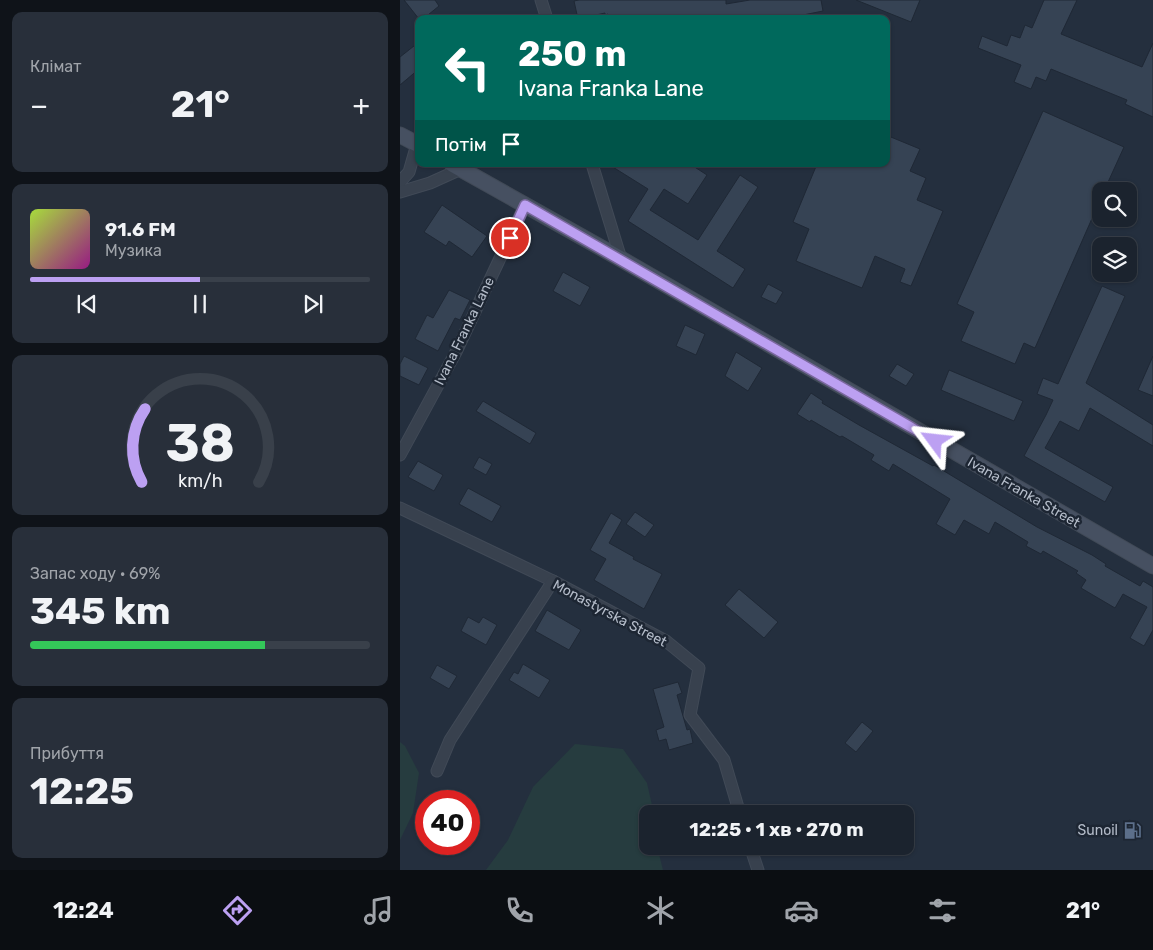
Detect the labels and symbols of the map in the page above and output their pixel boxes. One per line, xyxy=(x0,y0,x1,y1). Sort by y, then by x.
pin xyxy=(489,217,531,259)
street label: Ivana Franka Lane xyxy=(431,274,498,388)
position arrow xyxy=(908,414,960,466)
street label: Ivana Franka Street xyxy=(965,453,1083,532)
street label: Monastyrska Street xyxy=(550,576,670,651)
speed limit sign: 40 xyxy=(415,790,480,855)
fuel station icon: Sunoil xyxy=(1122,820,1142,840)
place label: Sunoil xyxy=(1078,822,1118,839)

